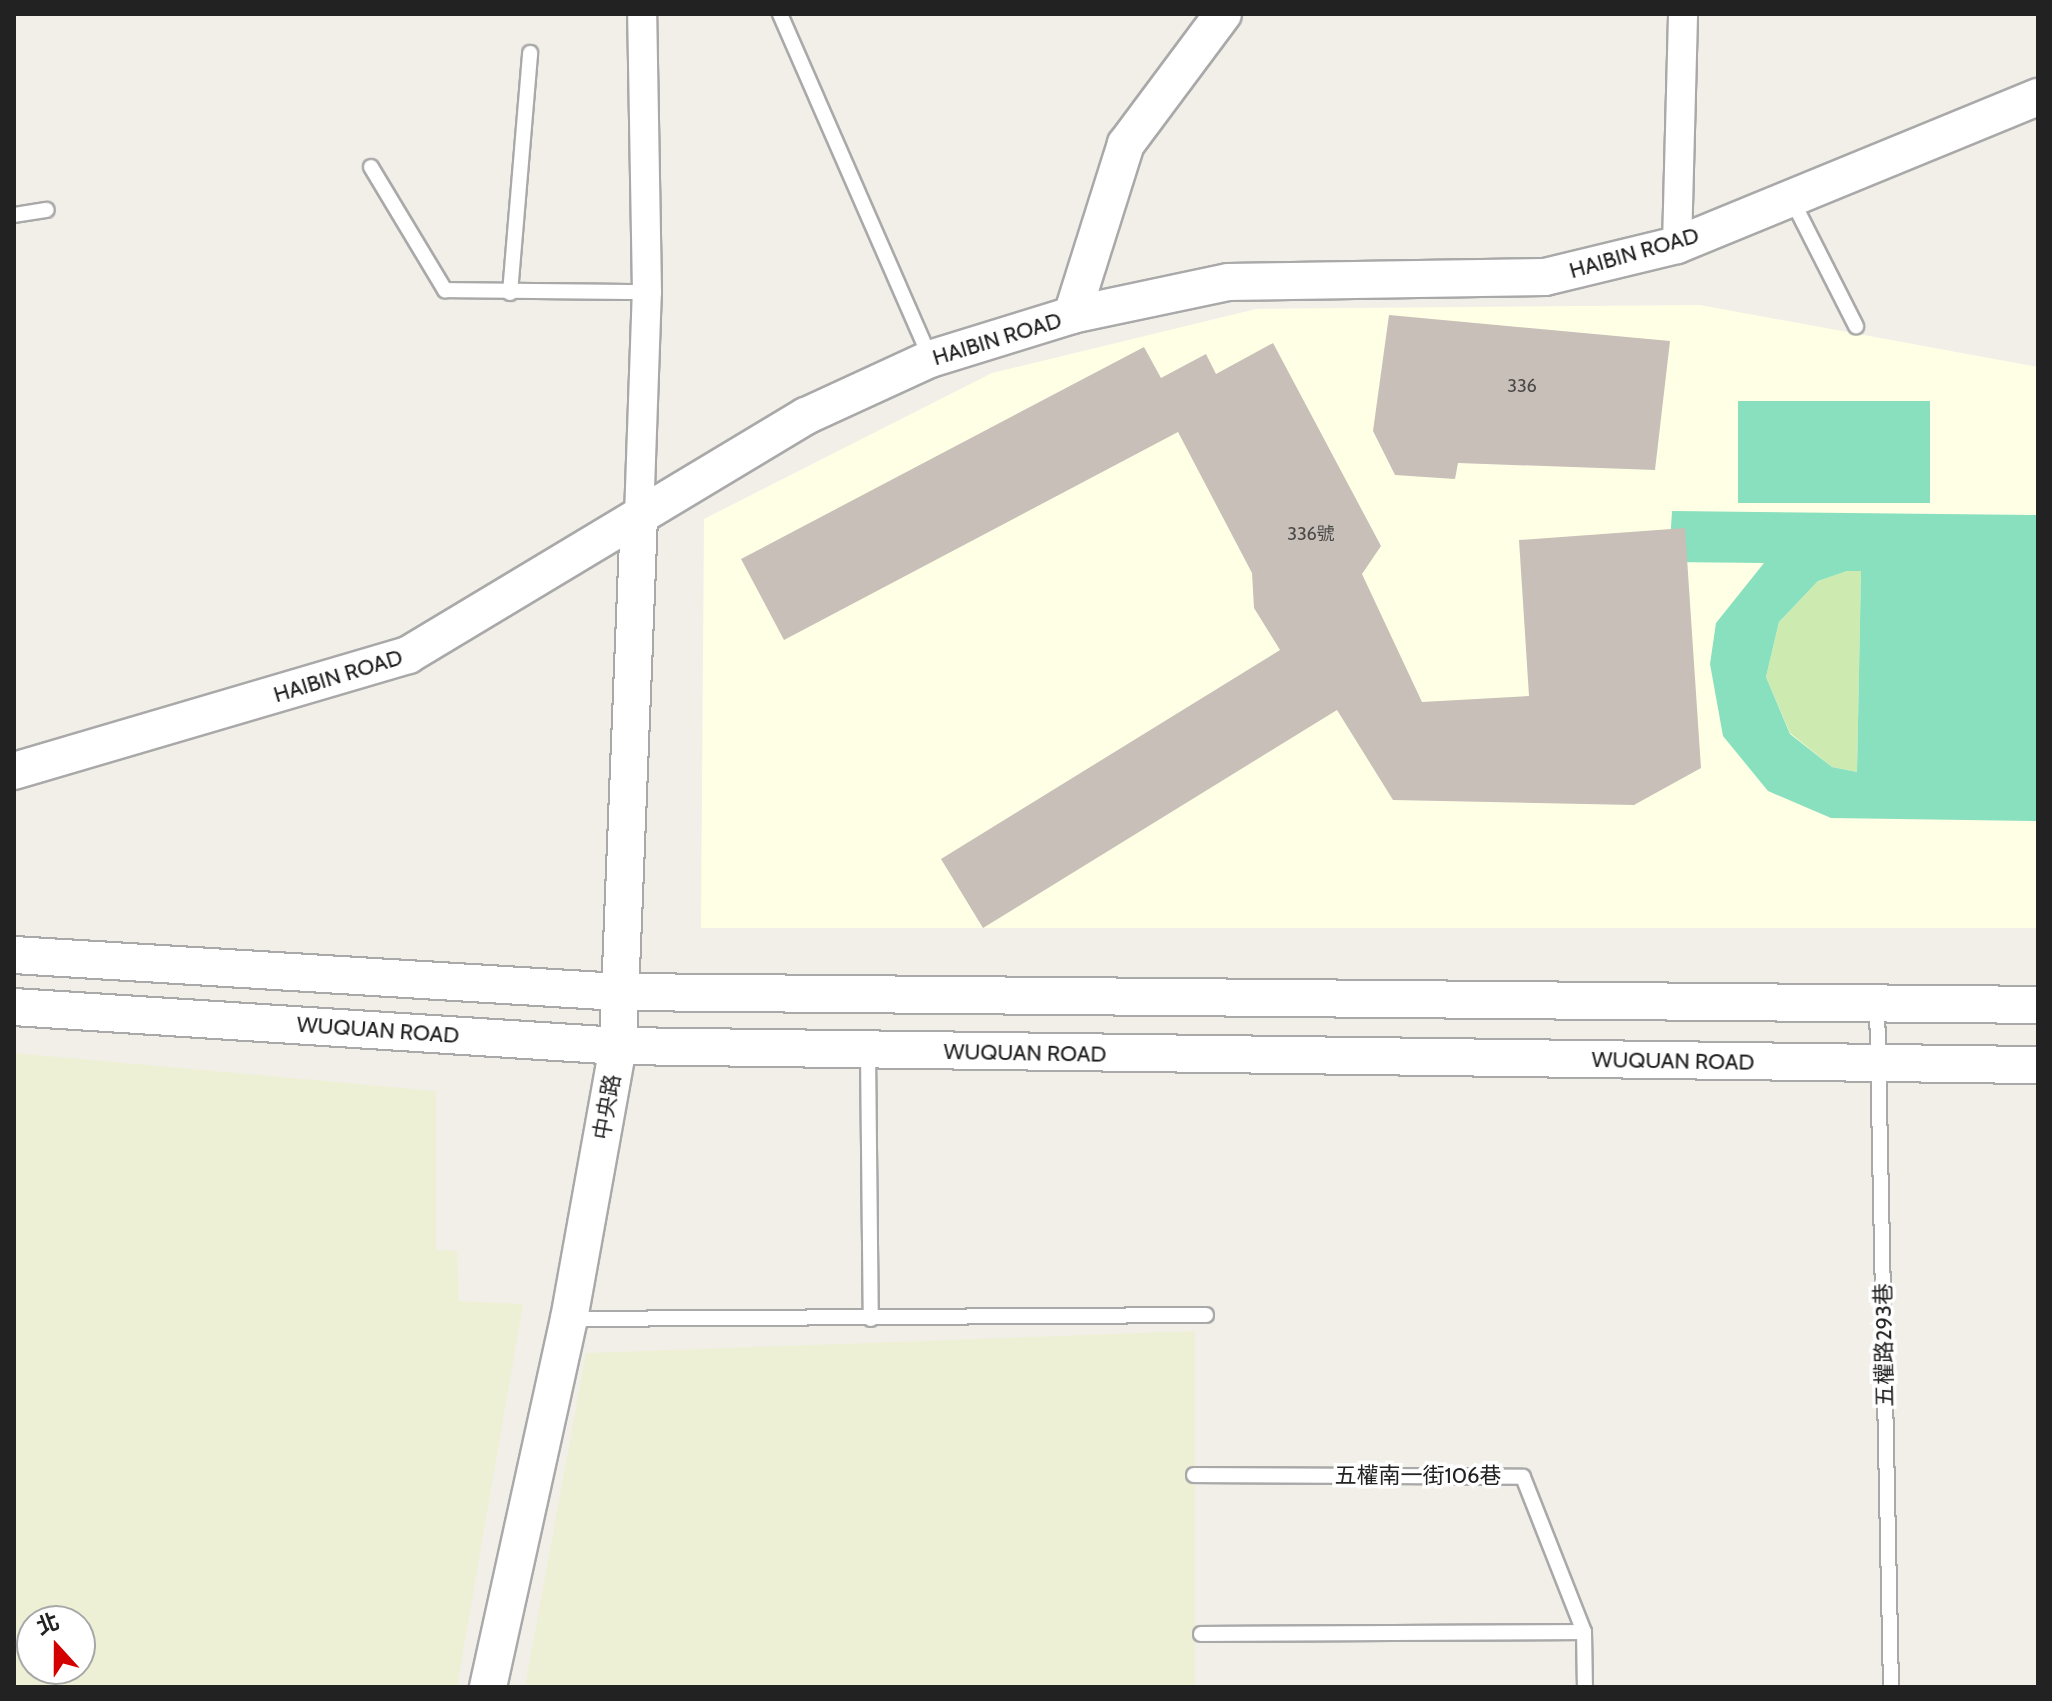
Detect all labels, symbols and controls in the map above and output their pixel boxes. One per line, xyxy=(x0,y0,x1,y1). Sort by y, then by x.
street label: HAIBIN ROAD xyxy=(1566,222,1702,284)
street label: HAIBIN ROAD xyxy=(929,307,1065,371)
house number: 336 xyxy=(1507,375,1537,397)
house number: 336號 xyxy=(1287,523,1335,545)
street label: HAIBIN ROAD xyxy=(270,644,406,708)
street label: WUQUAN ROAD xyxy=(296,1011,460,1049)
street label: WUQUAN ROAD xyxy=(943,1038,1107,1068)
street label: WUQUAN ROAD xyxy=(1591,1046,1755,1076)
street label: 中央路 xyxy=(588,1072,626,1142)
street label: 五權路293巷 xyxy=(1870,1283,1898,1407)
street label: 五權南一街106巷 xyxy=(1334,1463,1502,1489)
north arrow xyxy=(16,1605,96,1685)
text: 北 xyxy=(33,1607,63,1641)

